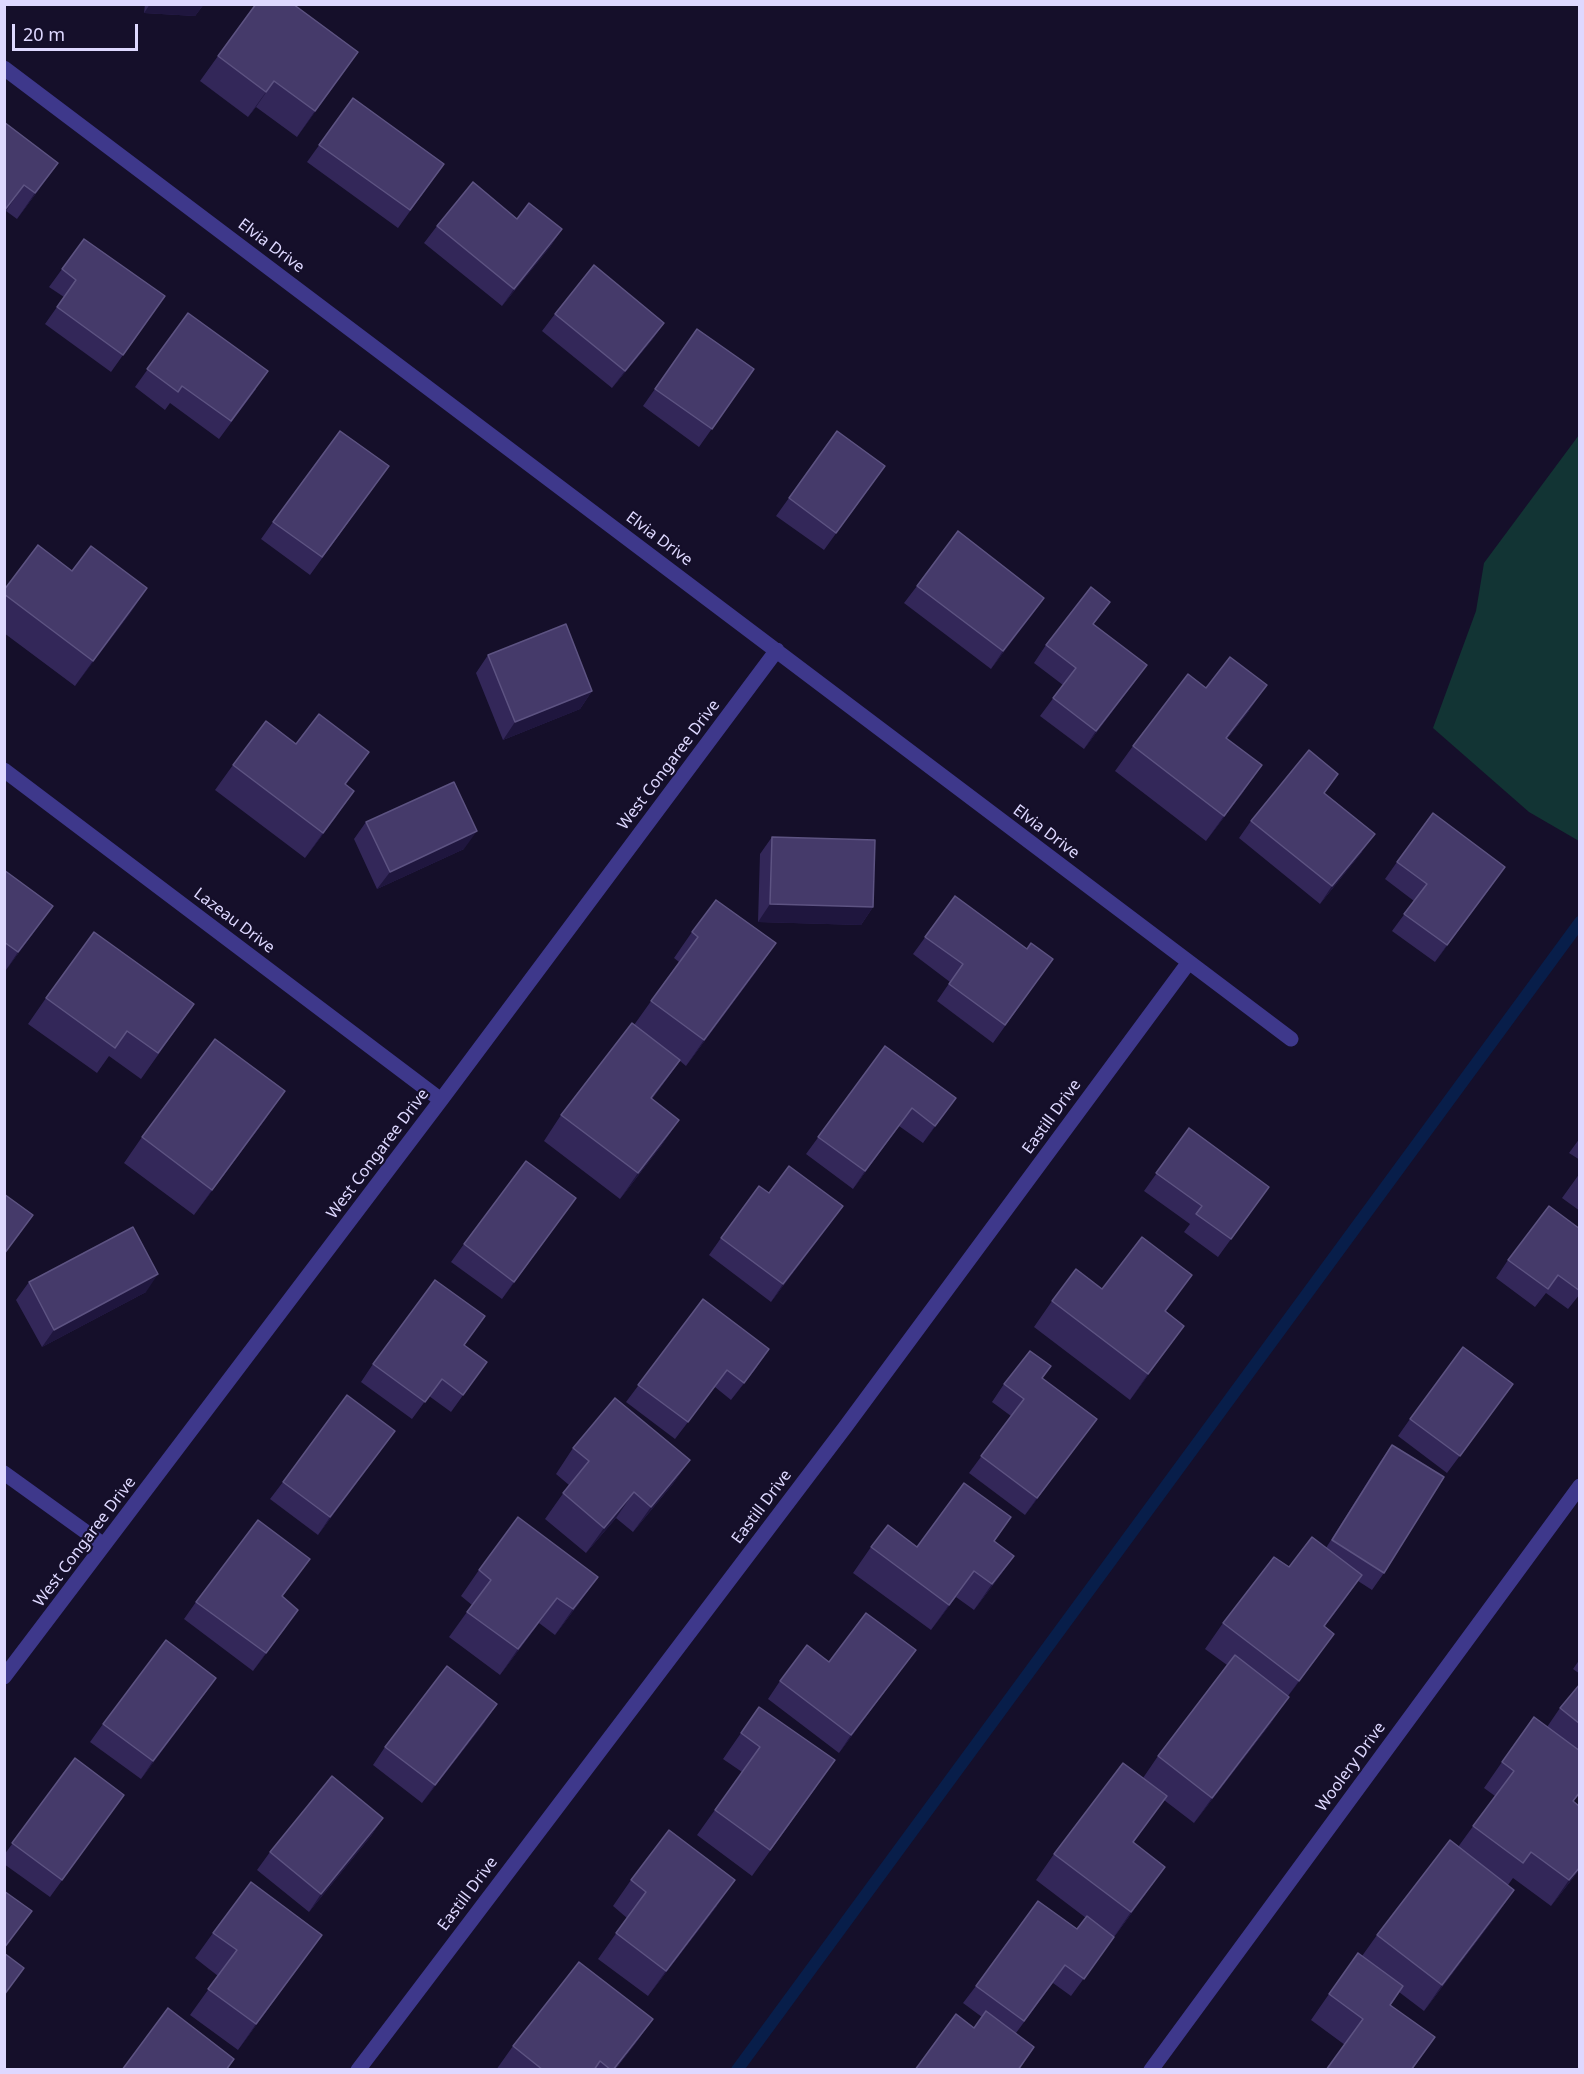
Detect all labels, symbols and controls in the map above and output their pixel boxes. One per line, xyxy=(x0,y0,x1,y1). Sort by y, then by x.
scale bar xyxy=(15,12,141,50)
text: 20 m xyxy=(23,22,65,46)
street label: Elvia Drive xyxy=(234,215,308,277)
street label: Elvia Drive xyxy=(622,508,696,570)
street label: West Congaree Drive xyxy=(614,696,724,834)
street label: Elvia Drive xyxy=(1009,801,1083,863)
street label: Lazeau Drive xyxy=(190,884,278,958)
street label: Eastill Drive xyxy=(1019,1076,1085,1158)
street label: West Congaree Drive xyxy=(323,1085,433,1223)
street label: Eastill Drive xyxy=(728,1466,796,1548)
street label: West Congaree Drive xyxy=(30,1473,140,1611)
street label: Woolery Drive xyxy=(1312,1719,1390,1815)
street label: Eastill Drive xyxy=(434,1853,502,1935)

